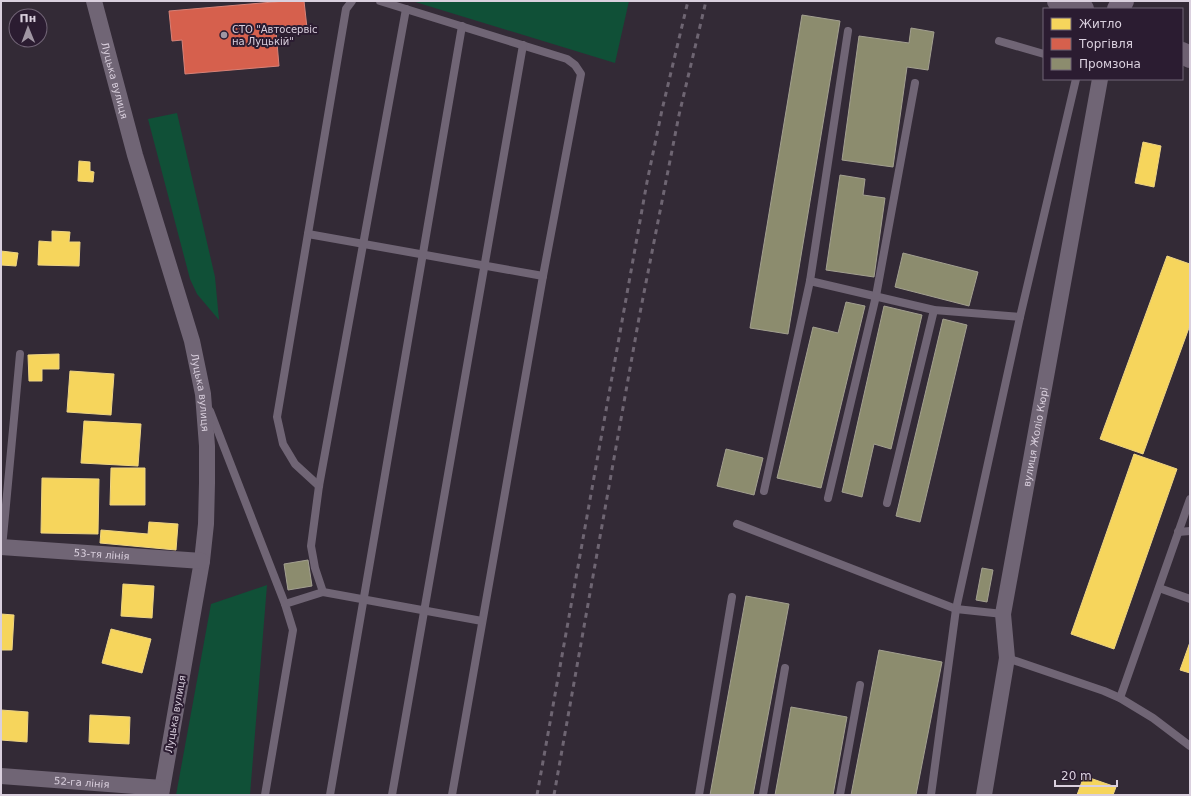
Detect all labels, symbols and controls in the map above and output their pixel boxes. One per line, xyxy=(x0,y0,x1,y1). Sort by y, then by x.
north arrow xyxy=(8,8,48,48)
legend xyxy=(1043,8,1183,80)
text: Пн xyxy=(19,12,36,25)
text: Житло xyxy=(1079,17,1122,31)
place label: СТО "Автосервіс на Луцькій" xyxy=(232,24,318,47)
marker: СТО "Автосервіс на Луцькій" xyxy=(219,30,229,40)
text: Торгівля xyxy=(1078,37,1133,51)
street label: Луцька вулиця xyxy=(99,41,130,120)
text: Промзона xyxy=(1079,57,1141,71)
street label: Луцька вулиця xyxy=(189,352,211,432)
street label: вулиця Жоліо Кюрі xyxy=(1021,386,1050,488)
street label: 53-тя лінія xyxy=(73,547,130,562)
street label: Луцька вулиця xyxy=(163,674,188,754)
scale bar xyxy=(1055,762,1117,788)
text: 20 m xyxy=(1061,769,1092,783)
street label: 52-га лінія xyxy=(54,775,110,790)

